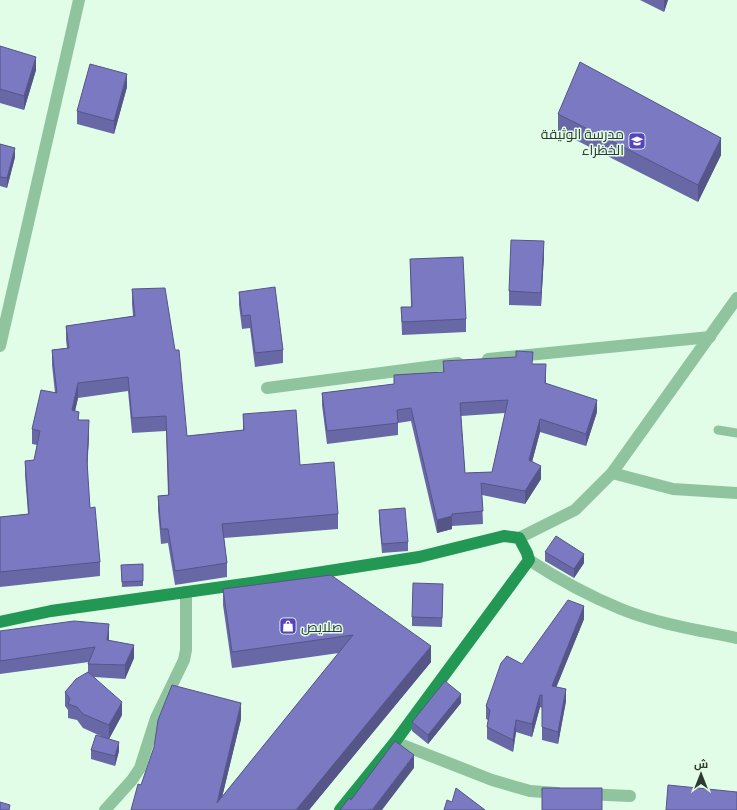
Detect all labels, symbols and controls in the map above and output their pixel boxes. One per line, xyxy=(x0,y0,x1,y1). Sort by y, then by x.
place label: مدرسة الوثيقة الخظراء xyxy=(541,123,624,159)
school or university icon: مدرسة الوثيقة الخظراء xyxy=(627,131,647,151)
shop icon: صلايص xyxy=(278,616,298,636)
place label: صلايص xyxy=(301,616,343,636)
north arrow xyxy=(681,754,721,794)
text: ش xyxy=(694,755,708,771)

